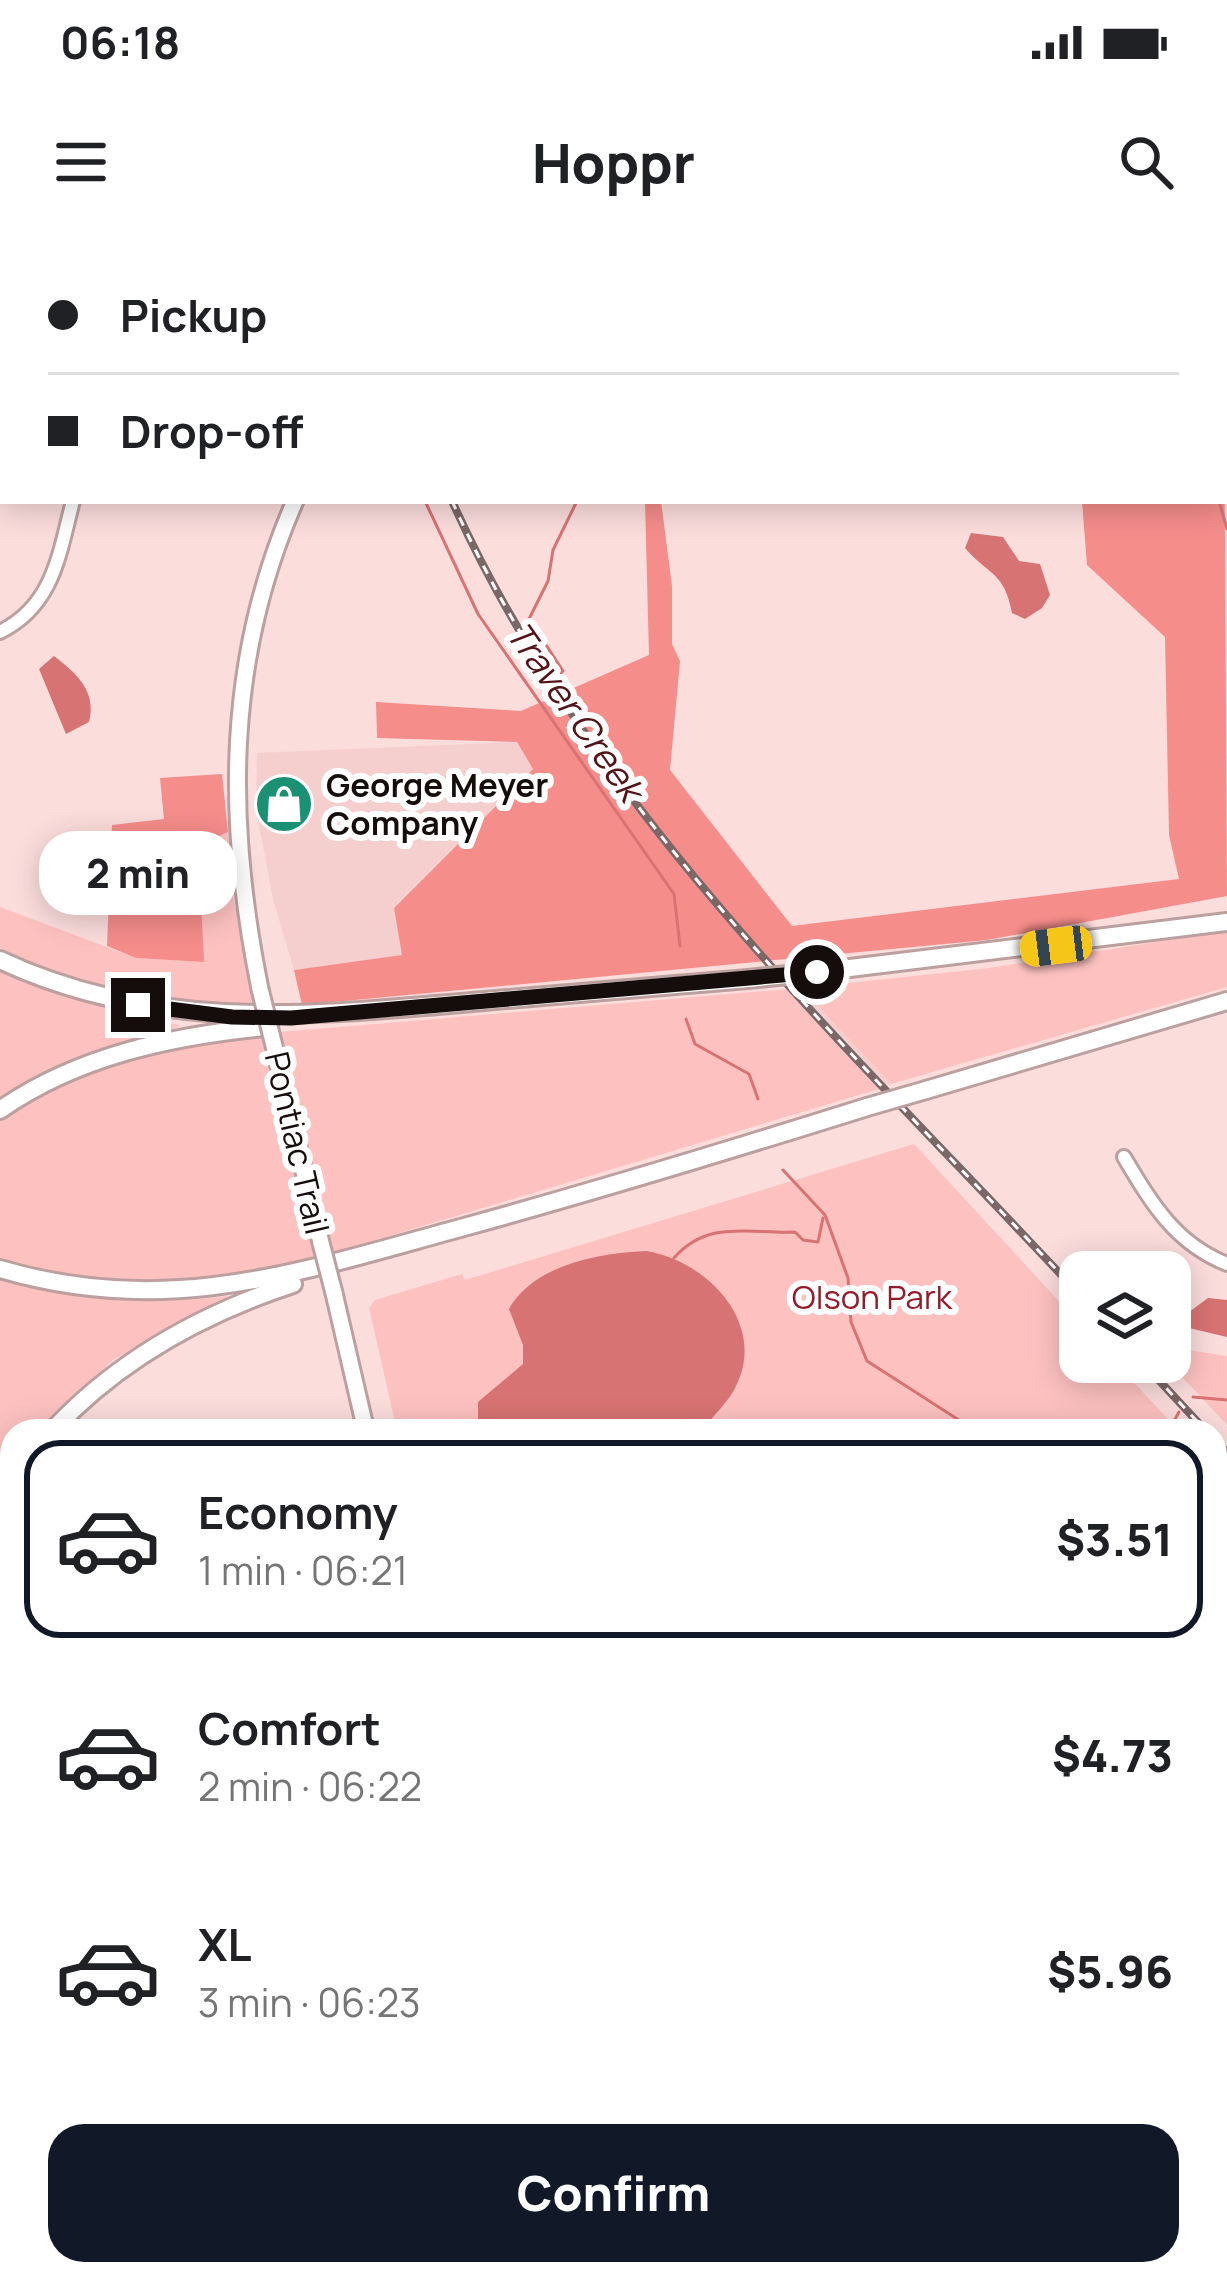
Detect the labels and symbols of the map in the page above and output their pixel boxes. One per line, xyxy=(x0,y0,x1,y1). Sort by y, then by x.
water label: Traver Creek xyxy=(496,611,658,814)
place label: George Meyer Company xyxy=(326,762,548,845)
shop icon: George Meyer Company xyxy=(253,773,315,835)
callout: 2 min xyxy=(39,831,237,915)
car xyxy=(1018,924,1094,968)
route start xyxy=(790,945,844,999)
route end xyxy=(111,978,165,1032)
street label: Pontiac Trail xyxy=(255,1047,340,1239)
park label: Olson Park xyxy=(792,1274,954,1319)

